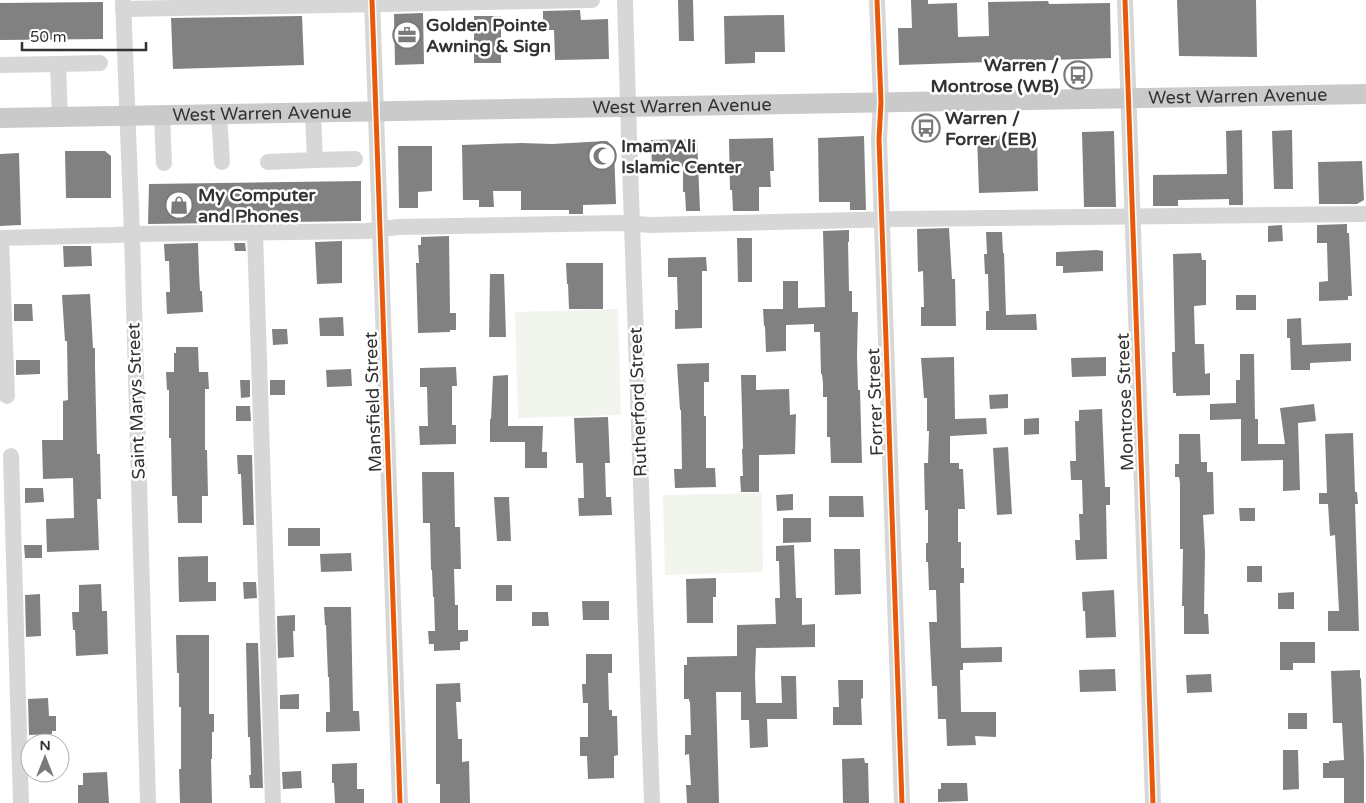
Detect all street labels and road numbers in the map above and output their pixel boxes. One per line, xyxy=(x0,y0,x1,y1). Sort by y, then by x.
street label: West Warren Avenue xyxy=(1148,84,1328,109)
street label: West Warren Avenue xyxy=(592,93,772,119)
street label: West Warren Avenue xyxy=(172,101,352,126)
street label: Saint Marys Street xyxy=(122,322,150,480)
street label: Rutherford Street xyxy=(624,326,652,477)
street label: Mansfield Street xyxy=(360,331,386,473)
street label: Montrose Street xyxy=(1112,332,1138,471)
street label: Forrer Street xyxy=(862,348,888,456)

